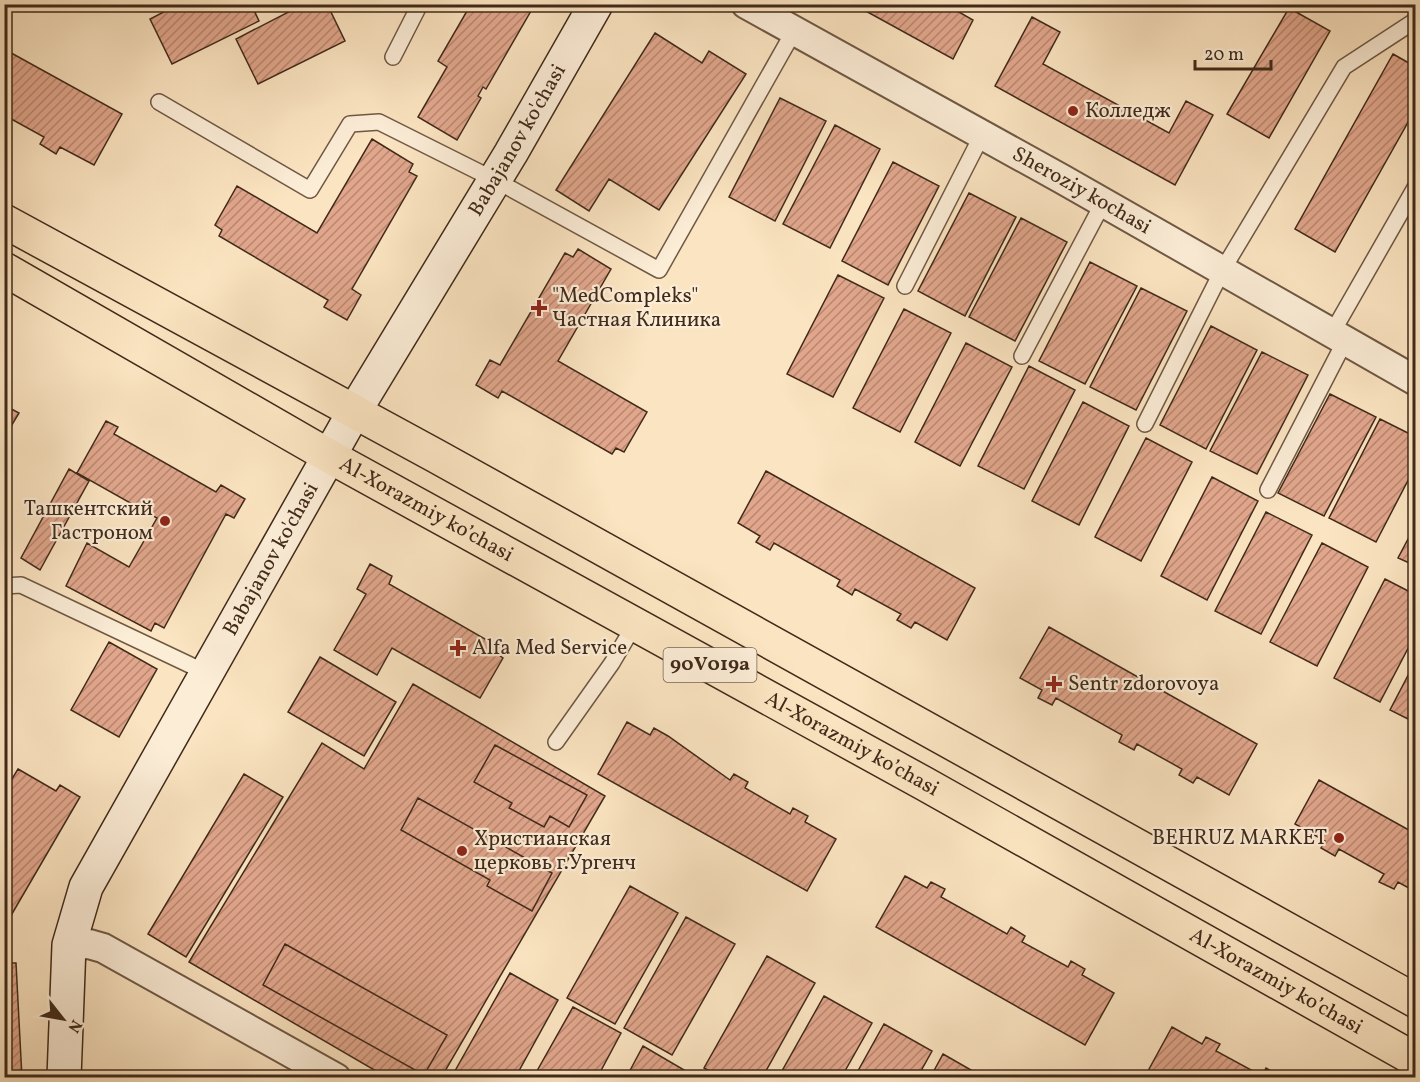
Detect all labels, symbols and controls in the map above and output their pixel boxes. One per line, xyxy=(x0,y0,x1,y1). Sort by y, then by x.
scale bar xyxy=(1195,33,1272,71)
text: 20 m xyxy=(1204,43,1244,68)
street label: Babajanov ko'chasi xyxy=(461,59,573,222)
place label: Колледж xyxy=(1085,97,1171,126)
marker: Колледж xyxy=(1066,104,1080,118)
street label: Sheroziy kochasi xyxy=(1007,140,1156,241)
place label: "MedCompleks" Частная Клиника xyxy=(552,282,721,335)
marker: "MedCompleks" Частная Клиника xyxy=(530,299,548,317)
street label: Al-Xorazmiy ko’chasi xyxy=(334,450,519,569)
street label: Babajanov ko'chasi xyxy=(216,477,326,641)
place label: Ташкентский Гастроном xyxy=(24,495,153,548)
marker: Ташкентский Гастроном xyxy=(158,514,172,528)
place label: Alfa Med Service xyxy=(472,634,627,663)
marker: Alfa Med Service xyxy=(449,639,467,657)
road number: 90V019a xyxy=(664,648,756,682)
place label: Sentr zdorovoya xyxy=(1068,670,1219,699)
marker: Sentr zdorovoya xyxy=(1045,675,1063,693)
street label: Al-Xorazmiy ko’chasi xyxy=(760,684,944,804)
place label: BEHRUZ MARKET xyxy=(1152,824,1327,853)
place label: Христианская церковь г.Ургенч xyxy=(474,825,636,878)
marker: BEHRUZ MARKET xyxy=(1332,831,1346,845)
marker: Христианская церковь г.Ургенч xyxy=(455,844,469,858)
street label: Al-Xorazmiy ko’chasi xyxy=(1184,921,1368,1042)
north arrow xyxy=(33,989,93,1049)
text: N xyxy=(62,1015,87,1037)

